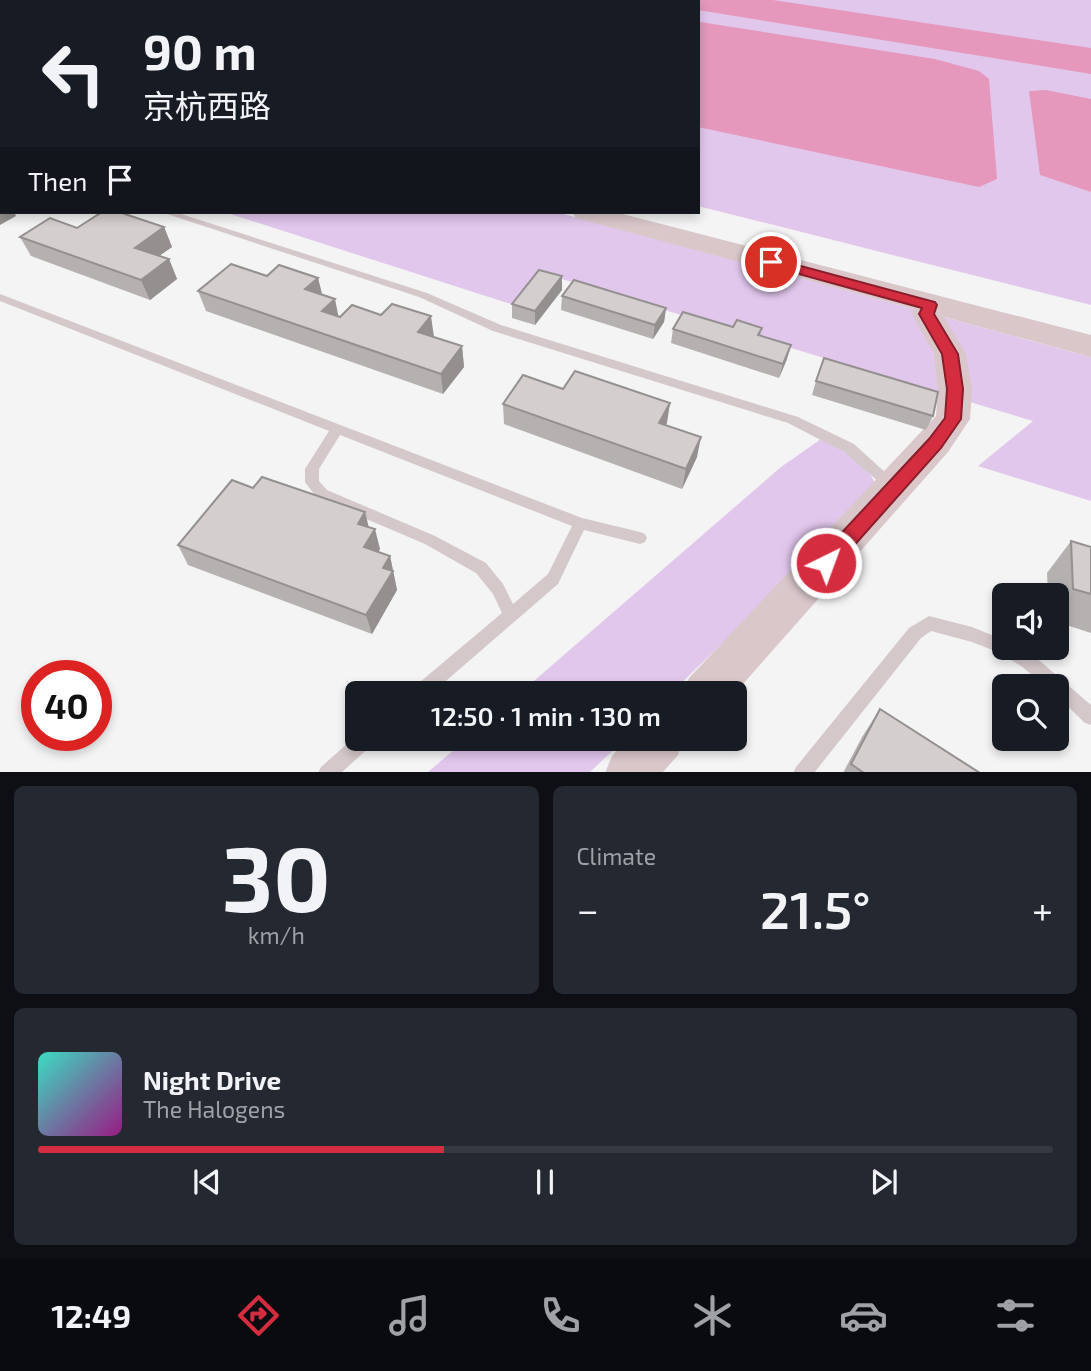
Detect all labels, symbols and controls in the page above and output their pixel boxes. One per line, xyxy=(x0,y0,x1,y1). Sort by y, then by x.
text: 90 m xyxy=(143,21,257,80)
icon: left xyxy=(28,28,119,119)
text: 京杭西路 xyxy=(143,86,271,124)
icon: arrive xyxy=(101,161,139,199)
text: Then xyxy=(28,165,87,196)
pin xyxy=(741,232,801,292)
icon: arrive xyxy=(752,243,790,281)
position arrow xyxy=(789,526,863,600)
map controls xyxy=(992,583,1069,751)
button: sound xyxy=(992,583,1069,660)
speed limit sign: 40 xyxy=(21,660,112,751)
button: search xyxy=(992,674,1069,751)
text: 12:50 · 1 min · 130 m xyxy=(431,700,661,731)
text: 30 xyxy=(222,821,331,930)
text: Climate xyxy=(577,842,656,870)
text: 21.5° xyxy=(760,877,871,939)
text: − xyxy=(577,886,599,932)
text: + xyxy=(1032,886,1053,932)
text: km/h xyxy=(248,921,305,949)
text: Night Drive xyxy=(143,1064,281,1095)
text: The Halogens xyxy=(143,1095,285,1123)
icon: previous xyxy=(188,1163,226,1201)
icon: pause xyxy=(526,1163,564,1201)
icon: next xyxy=(865,1163,903,1201)
icon: directions xyxy=(234,1291,283,1340)
icon: music xyxy=(385,1291,434,1340)
icon: phone xyxy=(536,1291,585,1340)
icon: climate xyxy=(688,1291,737,1340)
icon: car xyxy=(839,1291,888,1340)
icon: filters xyxy=(991,1291,1040,1340)
text: 12:49 xyxy=(51,1296,131,1334)

